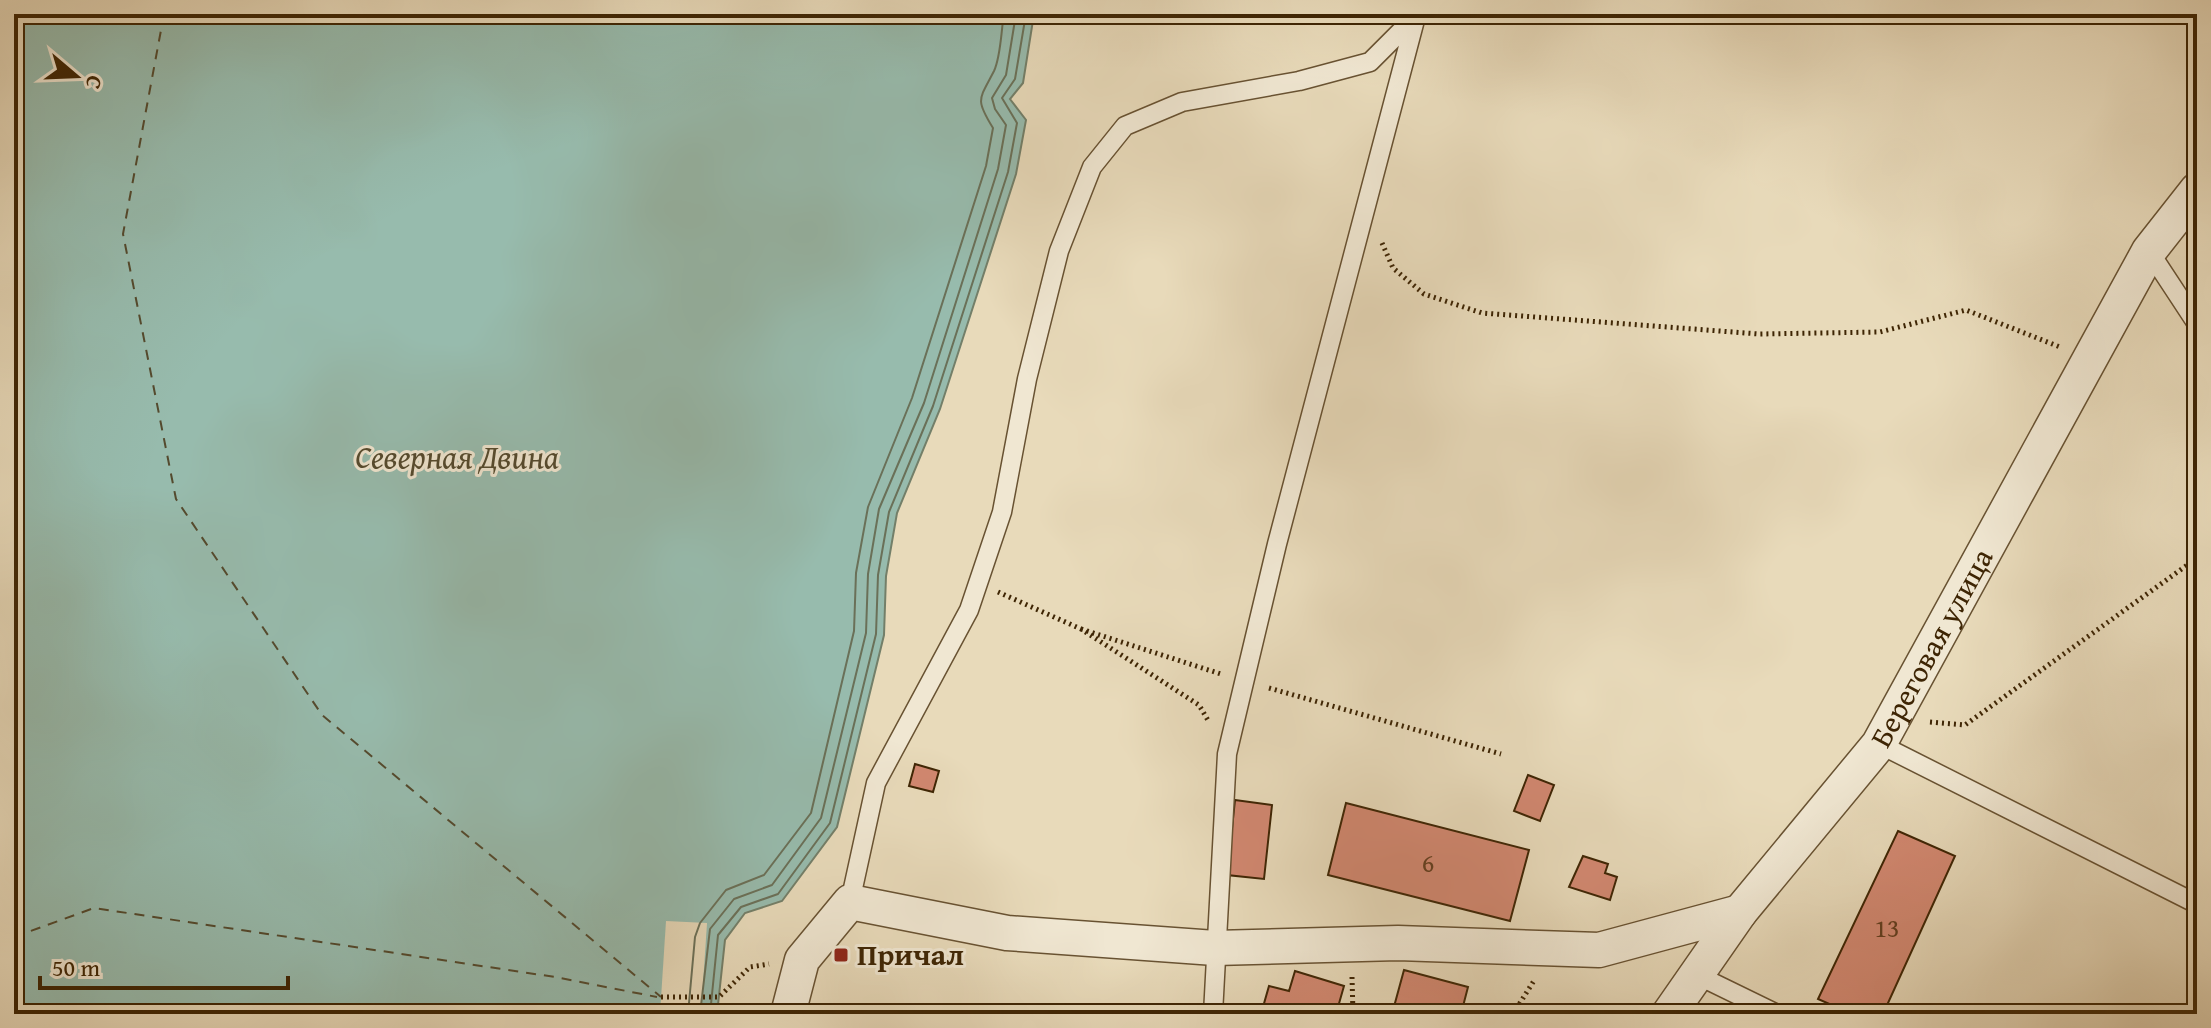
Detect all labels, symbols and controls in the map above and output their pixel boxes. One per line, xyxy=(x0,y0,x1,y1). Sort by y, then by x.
north arrow xyxy=(36,36,116,116)
text: С xyxy=(78,71,112,94)
water label: Северная Двина xyxy=(355,433,559,480)
street label: Береговая улица xyxy=(1858,539,2004,755)
house number: 6 xyxy=(1422,843,1434,882)
house number: 13 xyxy=(1874,908,1900,947)
place label: Причал xyxy=(857,932,964,976)
scale bar xyxy=(40,940,288,990)
marker: Причал xyxy=(832,946,850,964)
text: 50 m xyxy=(52,950,100,985)

